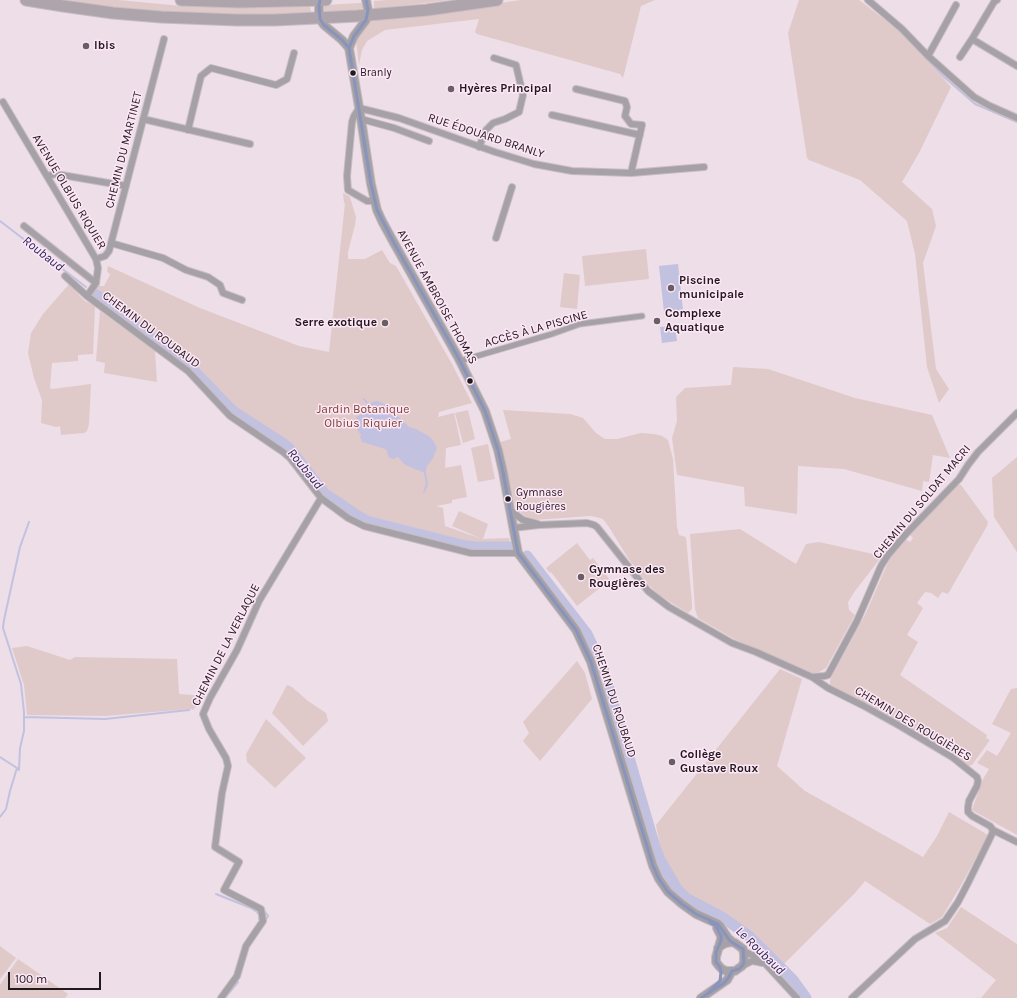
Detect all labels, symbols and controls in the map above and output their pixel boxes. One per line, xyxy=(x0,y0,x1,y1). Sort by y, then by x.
place label: Ibis xyxy=(94,39,115,53)
marker: Ibis xyxy=(81,41,91,51)
place label: Branly xyxy=(360,66,392,80)
marker: Branly xyxy=(348,68,358,78)
place label: Hyères Principal xyxy=(459,82,552,96)
marker: Hyères Principal xyxy=(446,84,456,94)
street label: CHEMIN DU MARTINET xyxy=(102,90,146,210)
street label: RUE ÉDOUARD BRANLY xyxy=(426,110,546,162)
street label: AVENUE OLBIUS RIQUIER xyxy=(29,132,109,252)
street label: AVENUE AMBROISE THOMAS xyxy=(394,227,480,367)
water label: Roubaud xyxy=(19,233,67,275)
place label: Piscine municipale xyxy=(679,274,744,302)
marker: Piscine municipale xyxy=(666,283,676,293)
street label: CHEMIN DU ROUBAUD xyxy=(99,289,203,371)
street label: ACCÈS À LA PISCINE xyxy=(483,307,589,351)
place label: Complexe Aquatique xyxy=(665,307,724,335)
place label: Serre exotique xyxy=(295,316,377,330)
marker: Complexe Aquatique xyxy=(652,316,662,326)
marker: Serre exotique xyxy=(380,318,390,328)
unlabelled marker xyxy=(465,376,475,386)
park label: Jardin Botanique Olbius Riquier xyxy=(317,403,409,431)
street label: CHEMIN DU SOLDAT MACRI xyxy=(870,442,974,562)
water label: Roubaud xyxy=(284,445,326,493)
place label: Gymnase Rougières xyxy=(516,486,566,512)
marker: Gymnase Rougières xyxy=(503,494,513,504)
place label: Gymnase des Rougières xyxy=(589,563,665,591)
marker: Gymnase des Rougières xyxy=(576,572,586,582)
street label: CHEMIN DE LA VERLAQUE xyxy=(189,581,263,709)
street label: CHEMIN DU ROUBAUD xyxy=(589,642,639,760)
street label: CHEMIN DES ROUGIÈRES xyxy=(852,683,974,765)
place label: Collège Gustave Roux xyxy=(680,748,758,776)
marker: Collège Gustave Roux xyxy=(667,757,677,767)
water label: Le Roubaud xyxy=(732,924,788,978)
scale bar xyxy=(10,964,103,990)
text: 100 m xyxy=(15,972,47,986)

